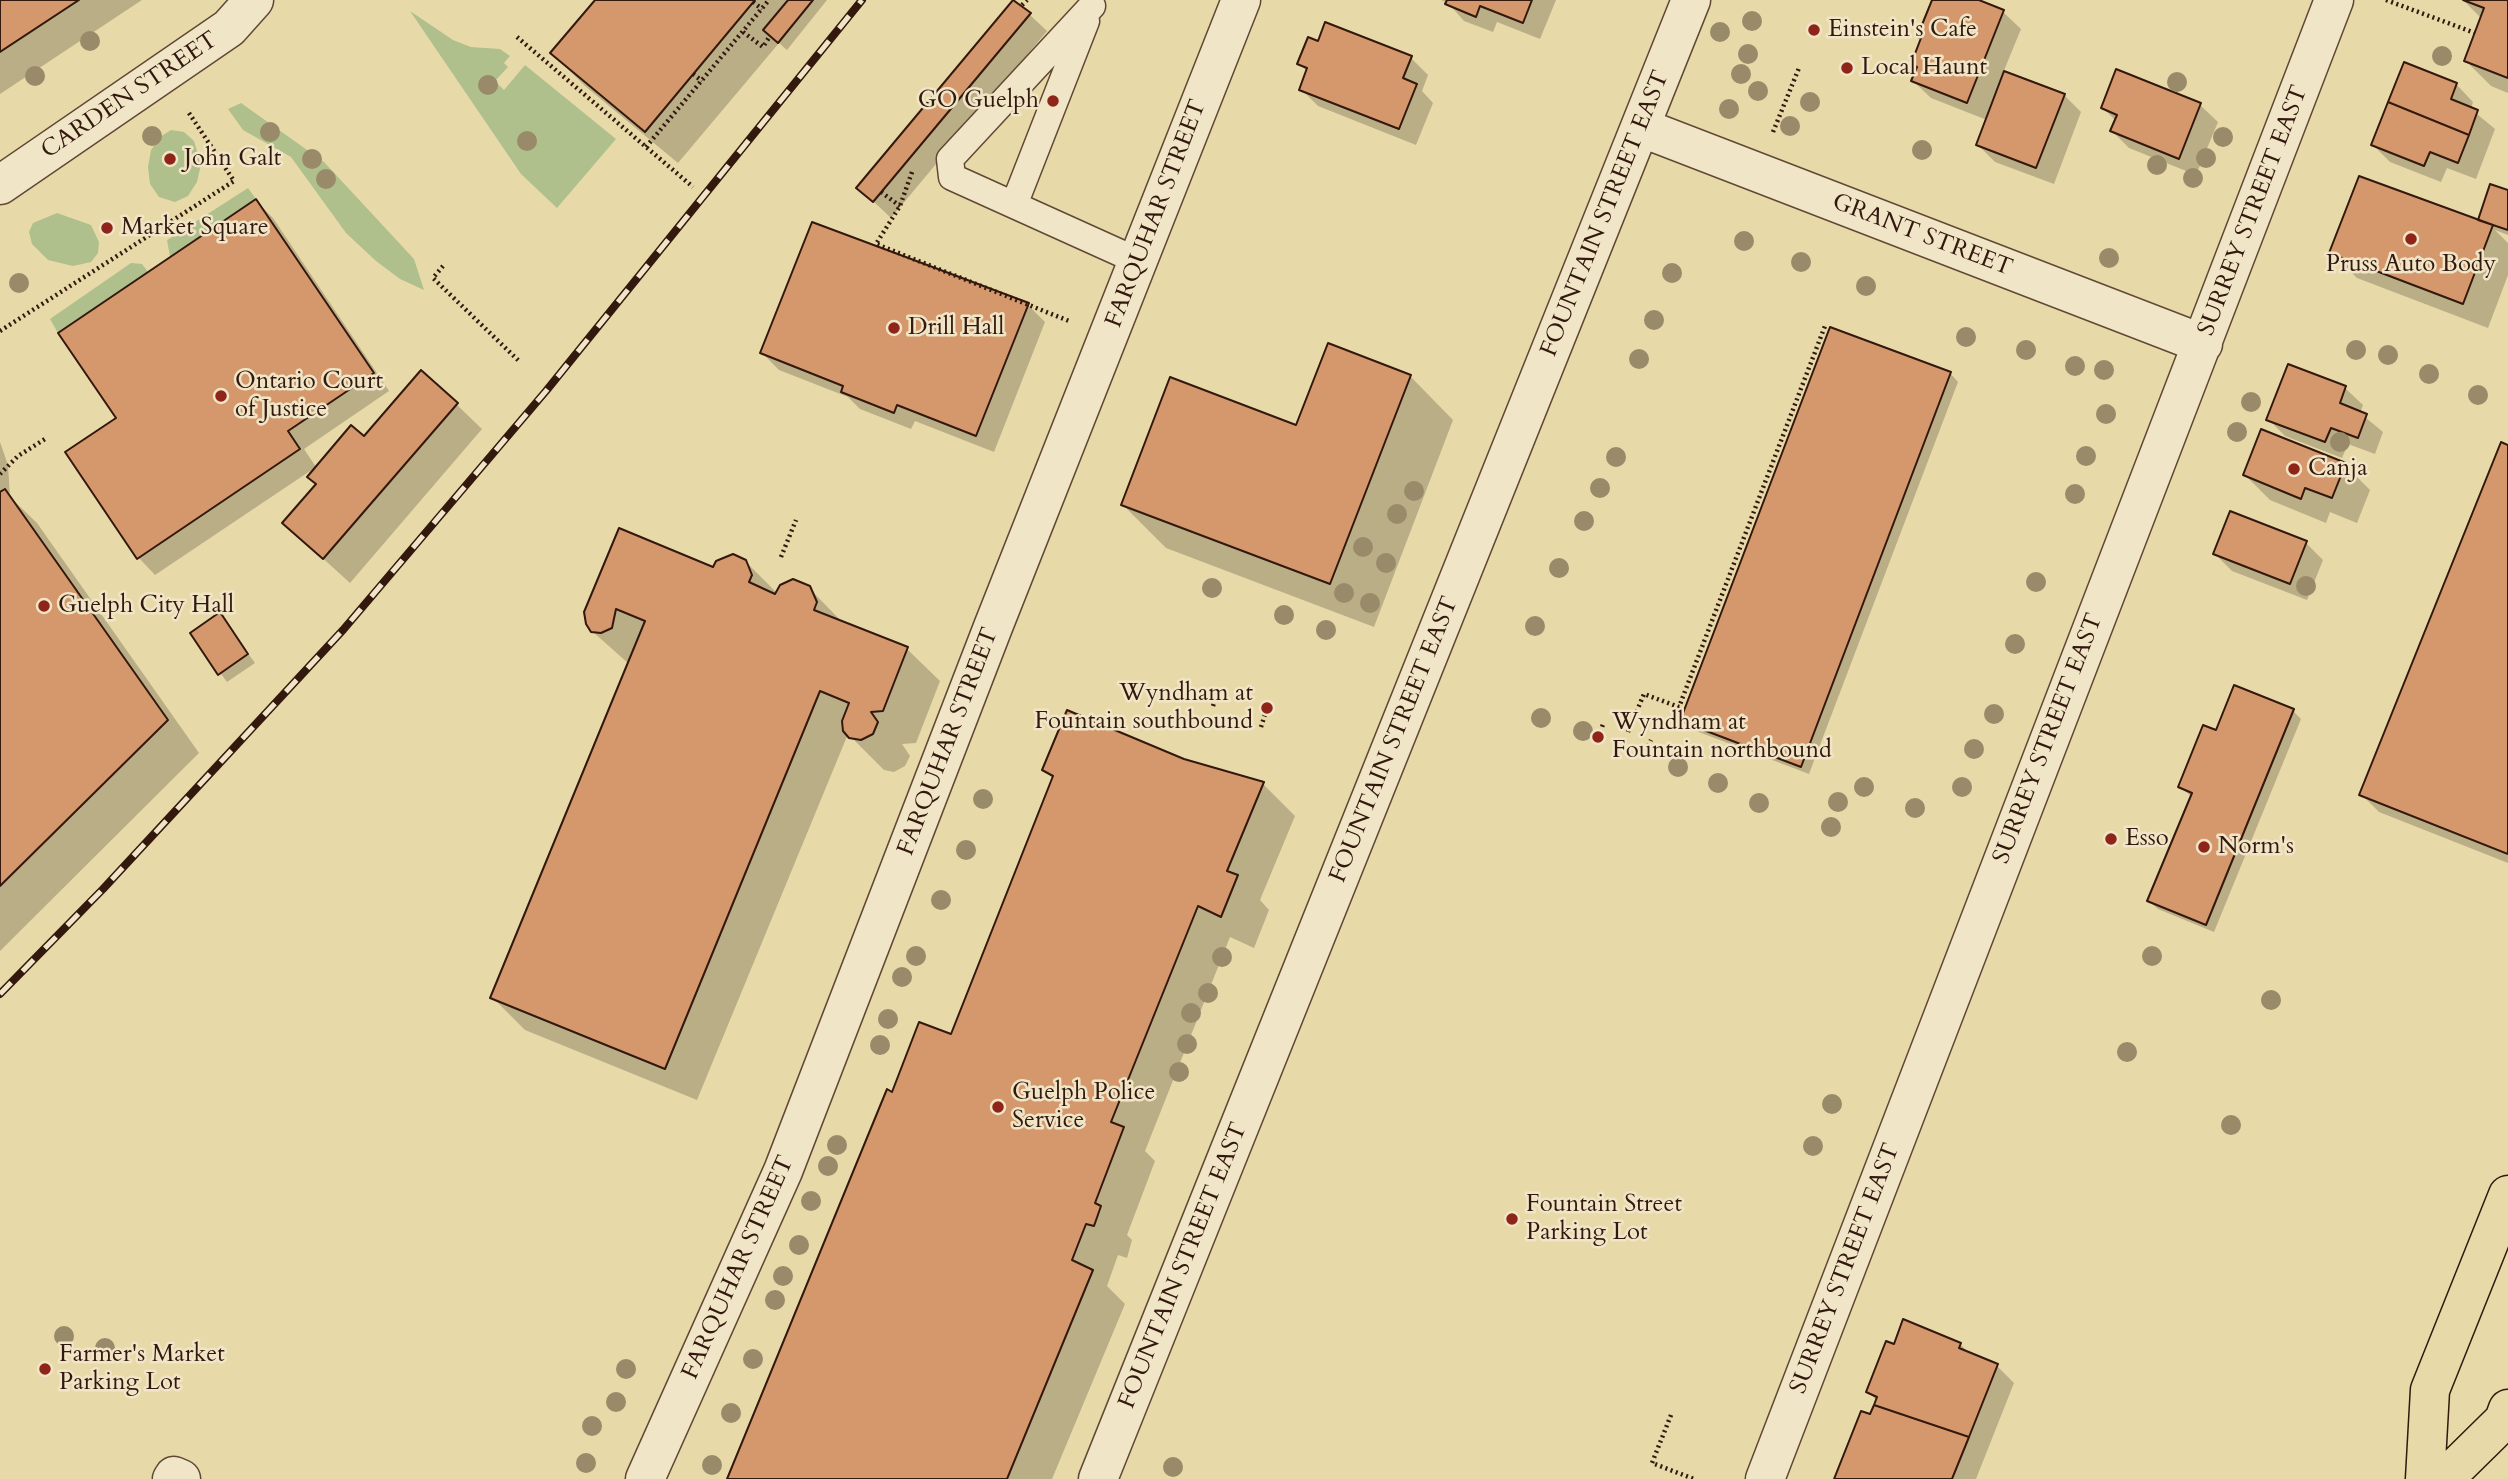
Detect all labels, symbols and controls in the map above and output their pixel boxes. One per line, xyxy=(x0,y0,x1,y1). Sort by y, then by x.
place label: Einstein's Cafe xyxy=(1828,16,1977,44)
marker: Einstein's Cafe xyxy=(1806,22,1822,38)
street label: CARDEN STREET xyxy=(36,26,224,166)
place label: Local Haunt xyxy=(1861,54,1987,82)
marker: Local Haunt xyxy=(1839,60,1855,76)
street label: FOUNTAIN STREET EAST xyxy=(1535,67,1677,361)
street label: SURREY STREET EAST xyxy=(2193,82,2315,340)
place label: GO Guelph xyxy=(918,87,1039,115)
marker: GO Guelph xyxy=(1045,93,1061,109)
street label: FARQUHAR STREET xyxy=(1100,96,1214,332)
place label: John Galt xyxy=(184,145,281,173)
marker: John Galt xyxy=(162,151,178,167)
street label: GRANT STREET xyxy=(1828,188,2016,284)
place label: Market Square xyxy=(121,214,269,242)
marker: Market Square xyxy=(99,220,115,236)
marker: Pruss Auto Body xyxy=(2403,231,2419,247)
place label: Pruss Auto Body xyxy=(2326,251,2496,279)
place label: Drill Hall xyxy=(908,314,1004,342)
marker: Drill Hall xyxy=(886,320,902,336)
place label: Ontario Court of Justice xyxy=(235,368,383,424)
marker: Ontario Court of Justice xyxy=(213,388,229,404)
place label: Canja xyxy=(2308,455,2367,483)
marker: Canja xyxy=(2286,461,2302,477)
place label: Guelph City Hall xyxy=(58,592,234,620)
street label: FOUNTAIN STREET EAST xyxy=(1324,593,1466,887)
marker: Guelph City Hall xyxy=(36,598,52,614)
street label: SURREY STREET EAST xyxy=(1988,610,2110,868)
street label: FARQUHAR STREET xyxy=(892,624,1006,860)
place label: Wyndham at Fountain southbound xyxy=(1034,680,1253,736)
marker: Wyndham at Fountain southbound xyxy=(1259,700,1275,716)
place label: Wyndham at Fountain northbound xyxy=(1612,709,1832,765)
marker: Wyndham at Fountain northbound xyxy=(1590,729,1606,745)
place label: Esso xyxy=(2125,825,2169,853)
marker: Esso xyxy=(2103,831,2119,847)
place label: Norm's xyxy=(2218,833,2294,861)
marker: Norm's xyxy=(2196,839,2212,855)
place label: Guelph Police Service xyxy=(1012,1079,1155,1135)
marker: Guelph Police Service xyxy=(990,1099,1006,1115)
street label: FOUNTAIN STREET EAST xyxy=(1113,1119,1255,1413)
street label: SURREY STREET EAST xyxy=(1785,1140,1907,1398)
street label: FARQUHAR STREET xyxy=(677,1152,801,1384)
place label: Fountain Street Parking Lot xyxy=(1526,1191,1682,1247)
marker: Fountain Street Parking Lot xyxy=(1504,1211,1520,1227)
place label: Farmer's Market Parking Lot xyxy=(59,1341,225,1397)
marker: Farmer's Market Parking Lot xyxy=(37,1361,53,1377)

